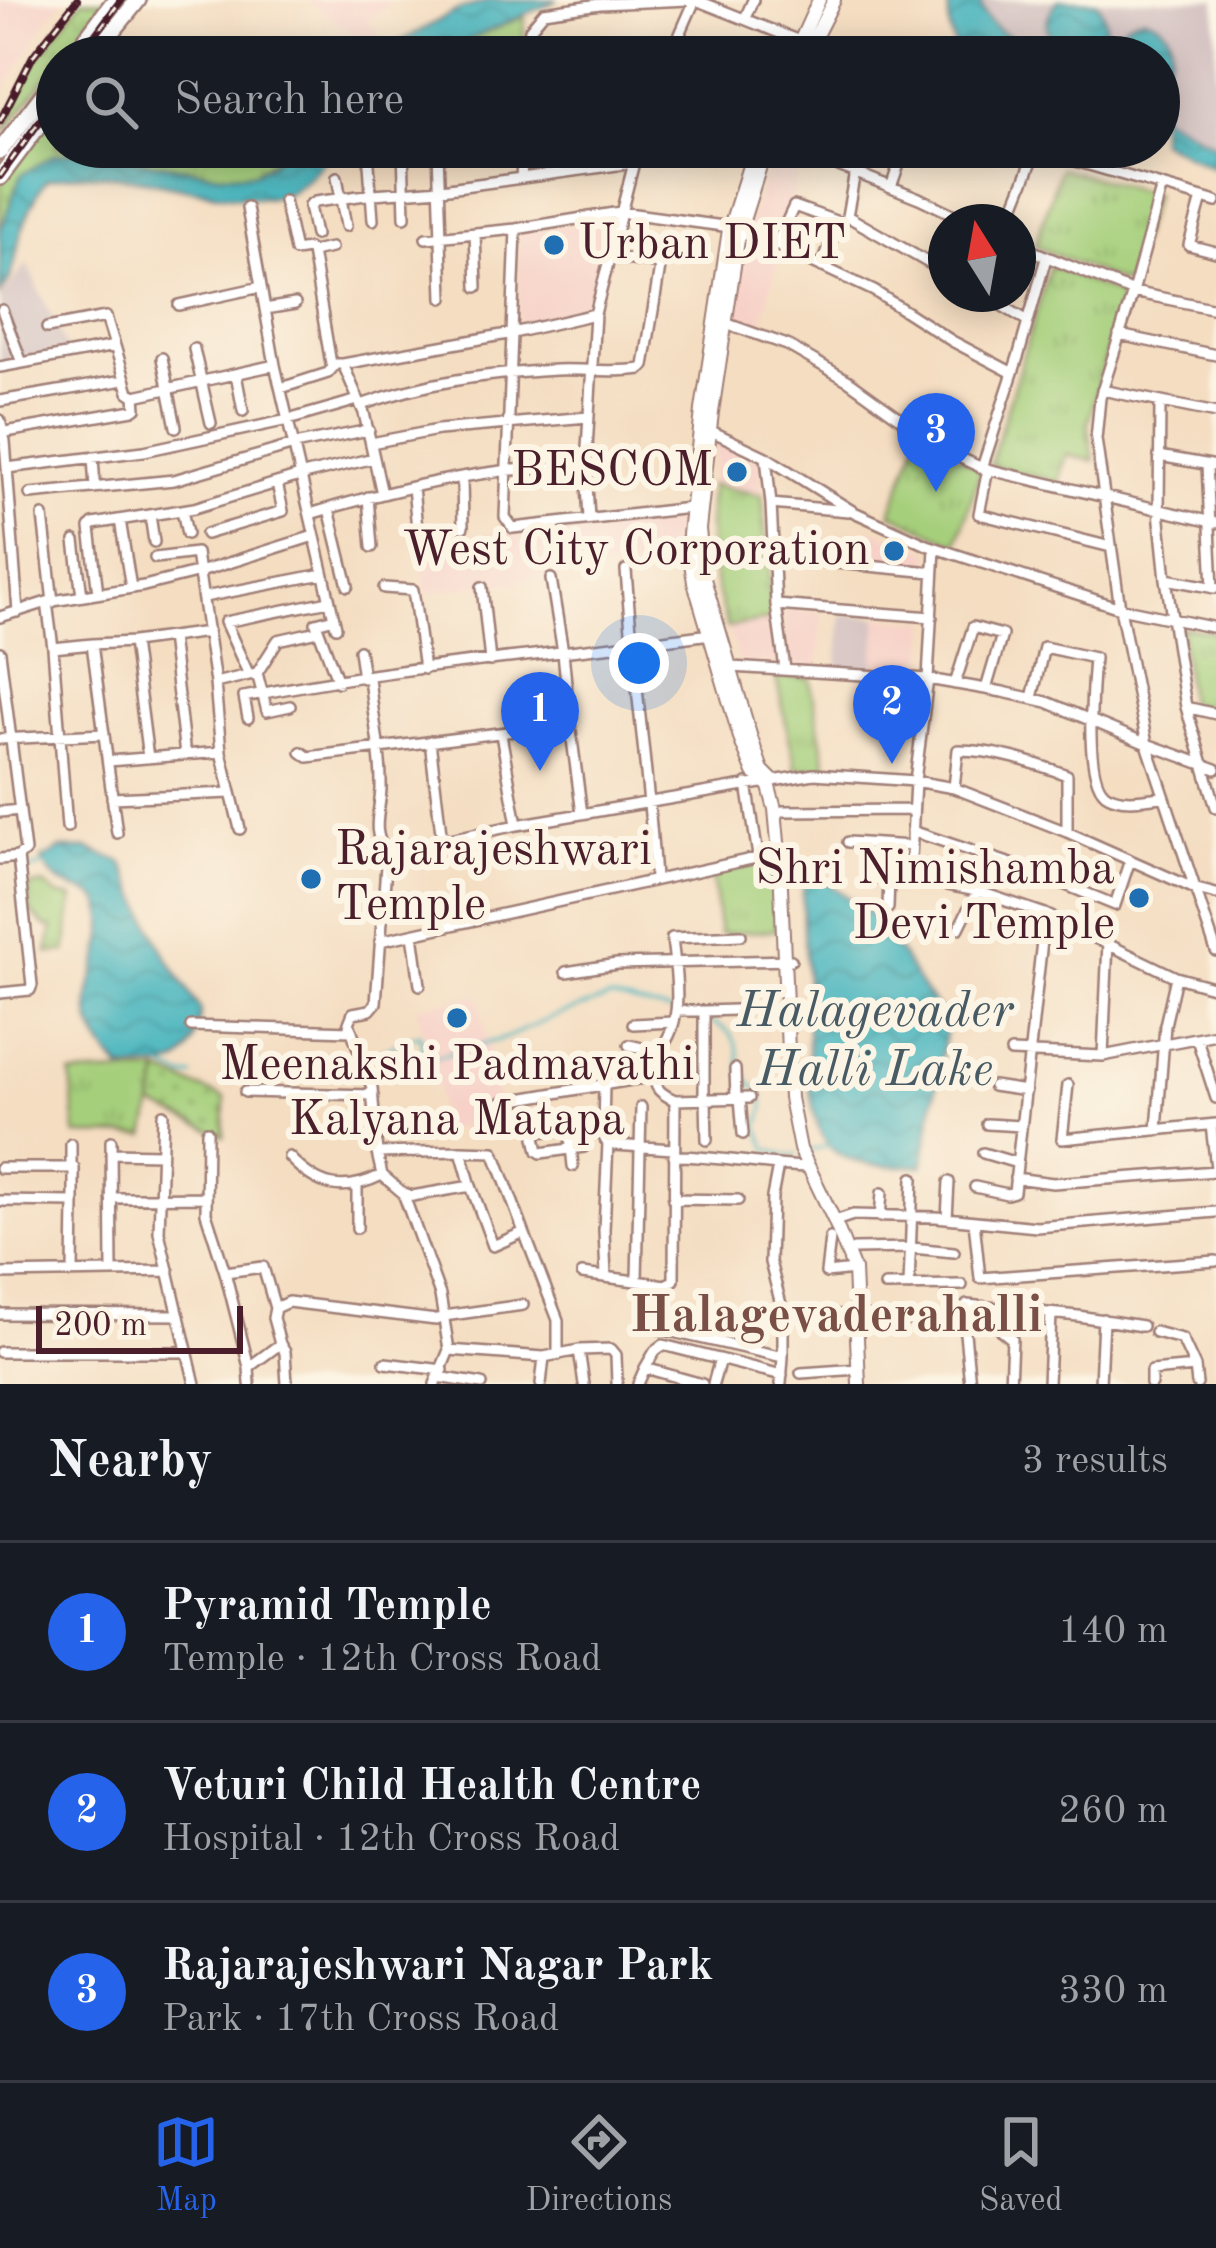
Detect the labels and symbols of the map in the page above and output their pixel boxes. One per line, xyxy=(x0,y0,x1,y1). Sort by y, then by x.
north arrow xyxy=(928,204,1036,312)
place label: Urban DIET xyxy=(578,221,847,269)
marker: Urban DIET xyxy=(541,232,567,258)
pin: 3 xyxy=(897,393,975,492)
place label: BESCOM xyxy=(511,448,713,496)
marker: BESCOM xyxy=(724,459,750,485)
place label: West City Corporation xyxy=(402,527,870,575)
marker: West City Corporation xyxy=(881,538,907,564)
your location xyxy=(609,633,669,693)
pin: 2 xyxy=(853,665,931,764)
pin: 1 xyxy=(501,672,579,771)
place label: Rajarajeshwari Temple xyxy=(335,827,652,930)
place label: Shri Nimishamba Devi Temple xyxy=(755,846,1115,949)
marker: Rajarajeshwari Temple xyxy=(298,866,324,892)
marker: Shri Nimishamba Devi Temple xyxy=(1126,885,1152,911)
water label: Halagevader Halli Lake xyxy=(736,987,1015,1097)
marker: Meenakshi Padmavathi Kalyana Matapa xyxy=(444,1005,470,1031)
place label: Meenakshi Padmavathi Kalyana Matapa xyxy=(219,1042,695,1145)
district label: Halagevaderahalli xyxy=(629,1292,1043,1344)
scale bar xyxy=(36,1300,243,1353)

